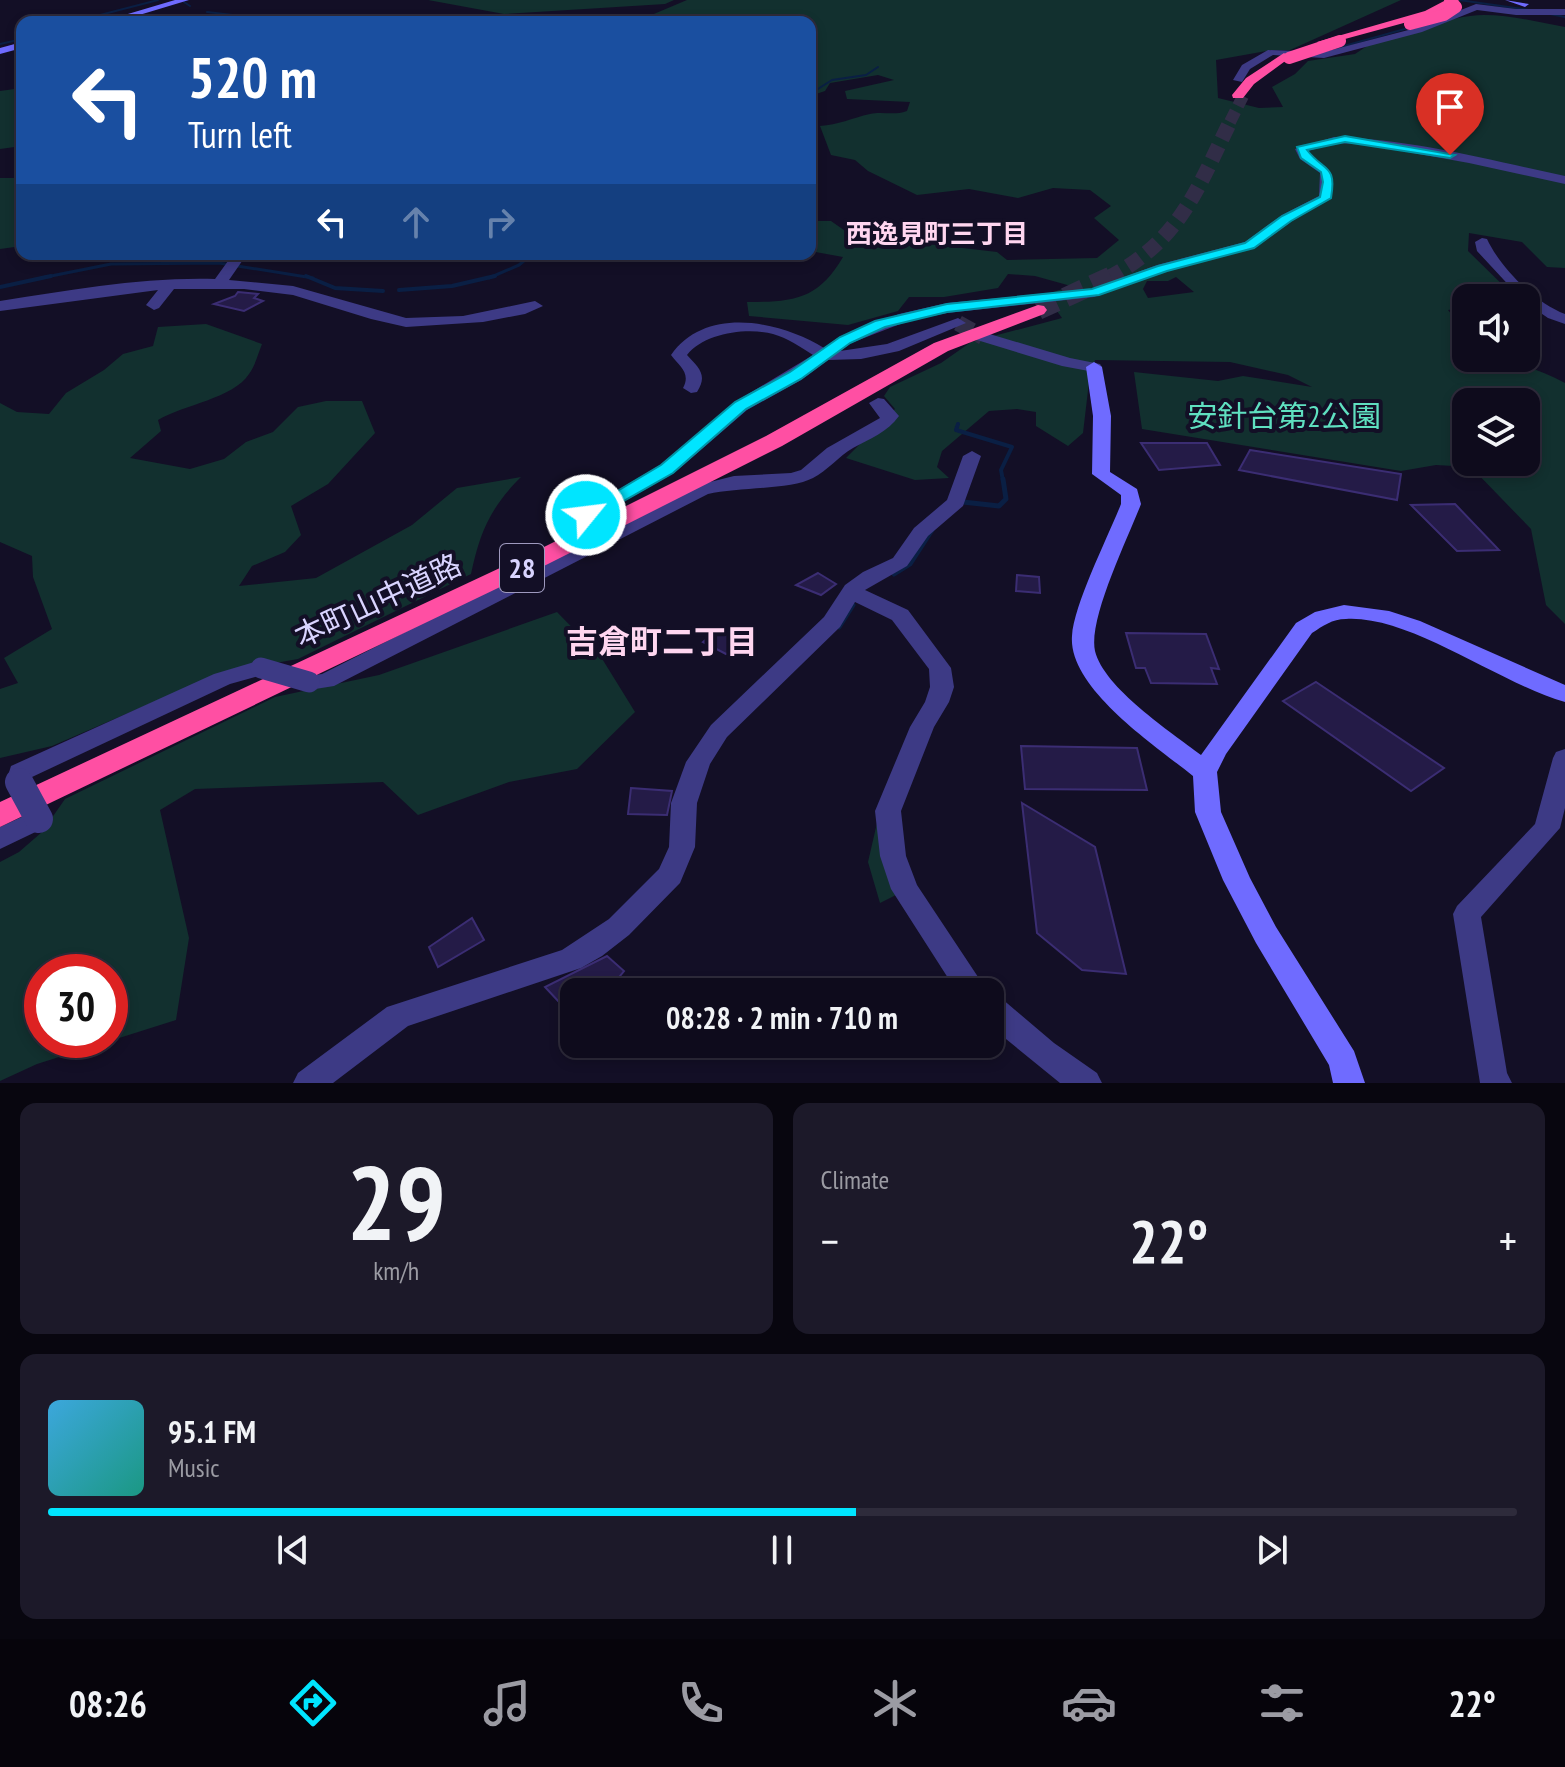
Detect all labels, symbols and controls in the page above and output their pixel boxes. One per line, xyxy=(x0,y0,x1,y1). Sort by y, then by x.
text: 520 m xyxy=(188,41,317,113)
icon: left xyxy=(56,48,160,152)
pin xyxy=(1416,73,1484,155)
icon: arrive xyxy=(1428,85,1472,129)
text: Turn left xyxy=(188,111,292,158)
icon: left xyxy=(310,200,354,244)
icon: ahead xyxy=(394,200,438,244)
icon: right xyxy=(478,200,522,244)
district label: 西逸見町三丁目 xyxy=(846,217,1028,250)
map controls xyxy=(1452,284,1540,476)
button: sound xyxy=(1452,284,1540,372)
button: layers xyxy=(1452,388,1540,476)
park label: 安針台第2公園 xyxy=(1187,396,1381,435)
position arrow xyxy=(544,473,628,557)
street label: 本町山中道路 xyxy=(288,544,467,655)
road number: 28 xyxy=(500,544,544,592)
district label: 吉倉町二丁目 xyxy=(566,620,758,662)
speed limit sign: 30 xyxy=(24,954,128,1058)
text: 08:28 · 2 min · 710 m xyxy=(666,998,898,1037)
text: 29 xyxy=(347,1134,446,1269)
text: Climate xyxy=(821,1163,889,1196)
text: 22° xyxy=(1129,1202,1208,1280)
text: − xyxy=(821,1212,839,1269)
text: + xyxy=(1499,1212,1517,1269)
text: km/h xyxy=(373,1254,419,1287)
text: 95.1 FM xyxy=(168,1412,256,1451)
text: Music xyxy=(168,1451,220,1484)
icon: previous xyxy=(271,1528,315,1572)
icon: pause xyxy=(760,1528,804,1572)
icon: next xyxy=(1250,1528,1294,1572)
icon: directions xyxy=(285,1675,341,1731)
icon: music xyxy=(479,1675,535,1731)
icon: phone xyxy=(673,1675,729,1731)
icon: climate xyxy=(867,1675,923,1731)
icon: car xyxy=(1061,1675,1117,1731)
icon: filters xyxy=(1254,1675,1310,1731)
text: 08:26 xyxy=(69,1680,147,1727)
text: 22° xyxy=(1448,1680,1496,1727)

